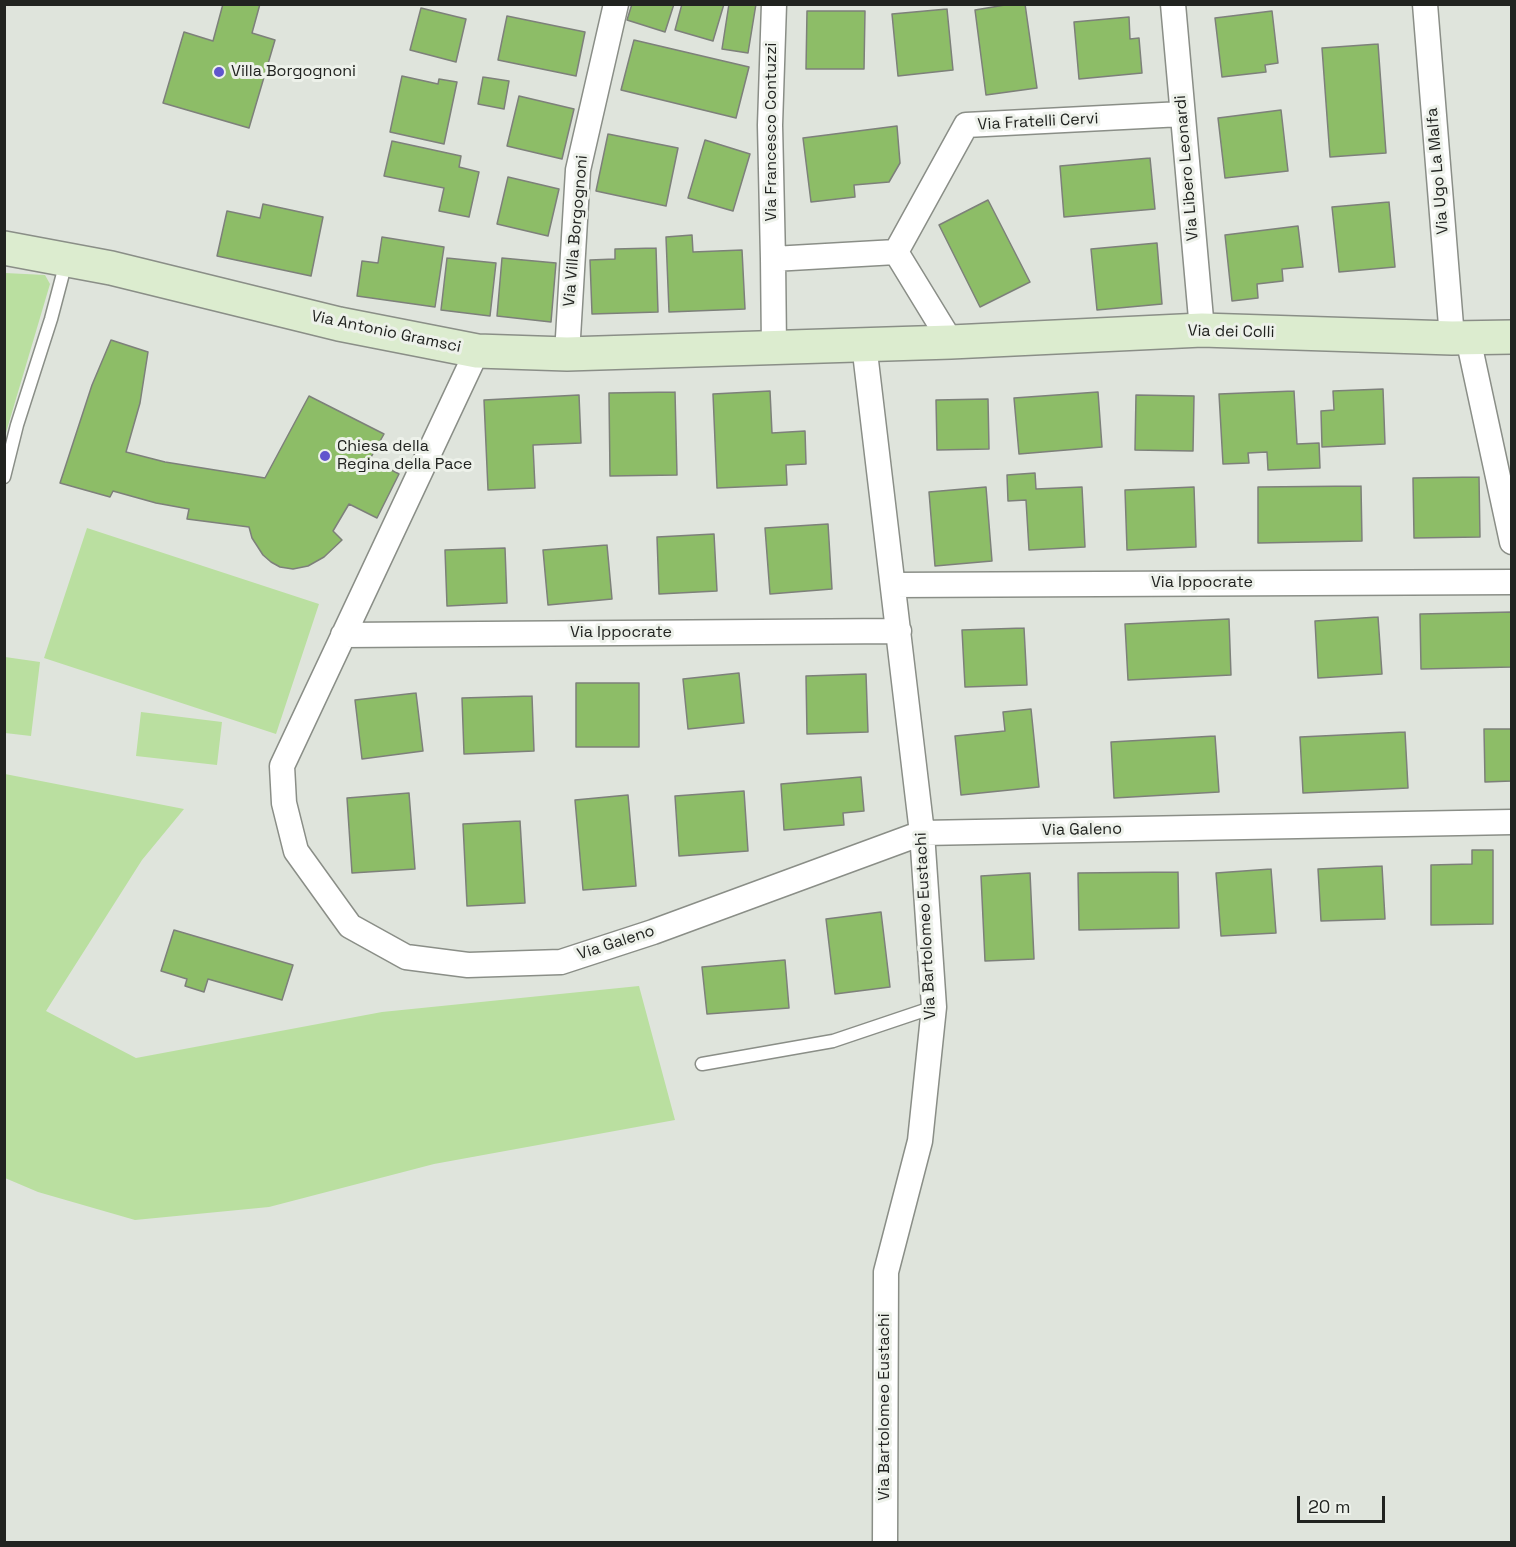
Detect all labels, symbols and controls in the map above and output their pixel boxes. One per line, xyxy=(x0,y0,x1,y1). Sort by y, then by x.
street label: Via Francesco Contuzzi xyxy=(762,42,782,222)
place label: Villa Borgognoni xyxy=(231,62,356,82)
marker: Villa Borgognoni xyxy=(212,65,226,79)
street label: Via Libero Leonardi xyxy=(1171,94,1203,242)
street label: Via Ugo La Malfa xyxy=(1423,107,1453,235)
street label: Via Fratelli Cervi xyxy=(977,109,1099,135)
street label: Via Villa Borgognoni xyxy=(560,154,592,308)
street label: Via Antonio Gramsci xyxy=(309,307,463,357)
street label: Via dei Colli xyxy=(1187,322,1275,342)
place label: Chiesa della Regina della Pace xyxy=(337,437,472,475)
marker: Chiesa della Regina della Pace xyxy=(318,449,332,463)
street label: Via Ippocrate xyxy=(1151,573,1253,593)
street label: Via Ippocrate xyxy=(570,623,672,643)
street label: Via Galeno xyxy=(1042,820,1122,840)
street label: Via Bartolomeo Eustachi xyxy=(912,832,940,1020)
street label: Via Galeno xyxy=(575,922,657,964)
street label: Via Bartolomeo Eustachi xyxy=(875,1313,895,1501)
scale bar xyxy=(1300,1484,1388,1522)
text: 20 m xyxy=(1308,1495,1351,1518)

